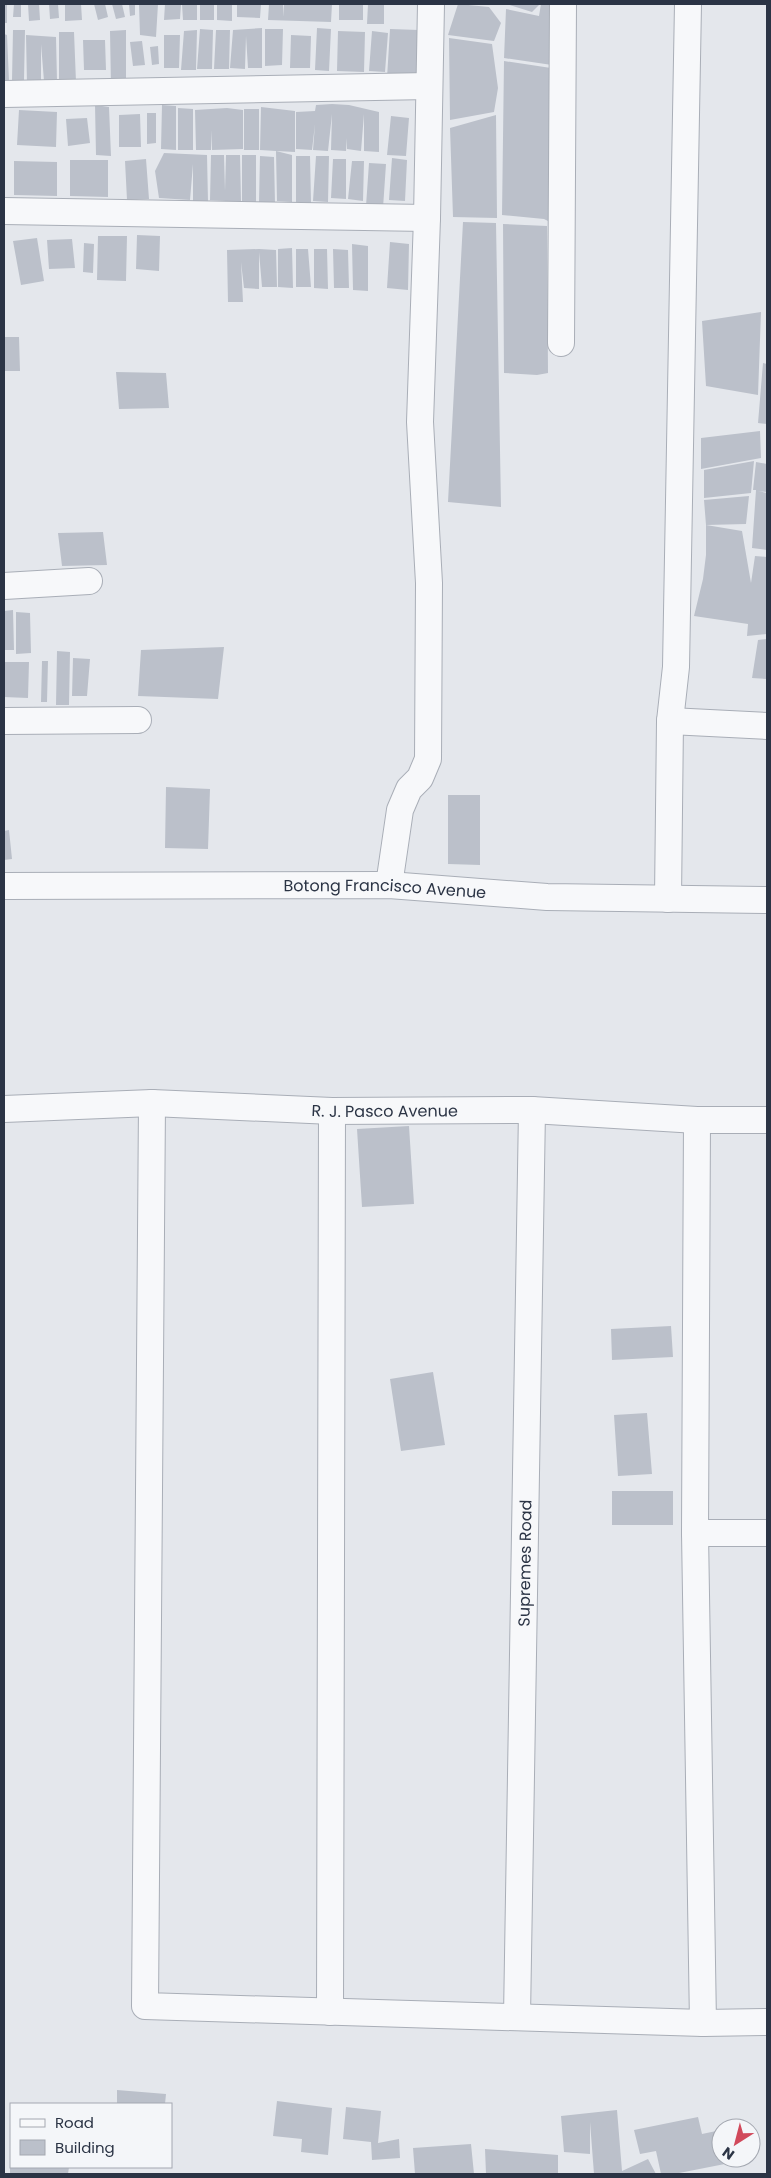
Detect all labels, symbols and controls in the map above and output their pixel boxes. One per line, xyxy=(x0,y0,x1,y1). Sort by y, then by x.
street label: Botong Francisco Avenue xyxy=(283,873,487,904)
street label: R. J. Pasco Avenue xyxy=(311,1099,458,1123)
street label: Supremes Road xyxy=(512,1499,537,1627)
legend xyxy=(10,2103,172,2168)
text: Road xyxy=(55,2112,94,2133)
north arrow xyxy=(711,2118,761,2168)
text: Building xyxy=(55,2137,115,2158)
text: N xyxy=(718,2142,738,2165)

